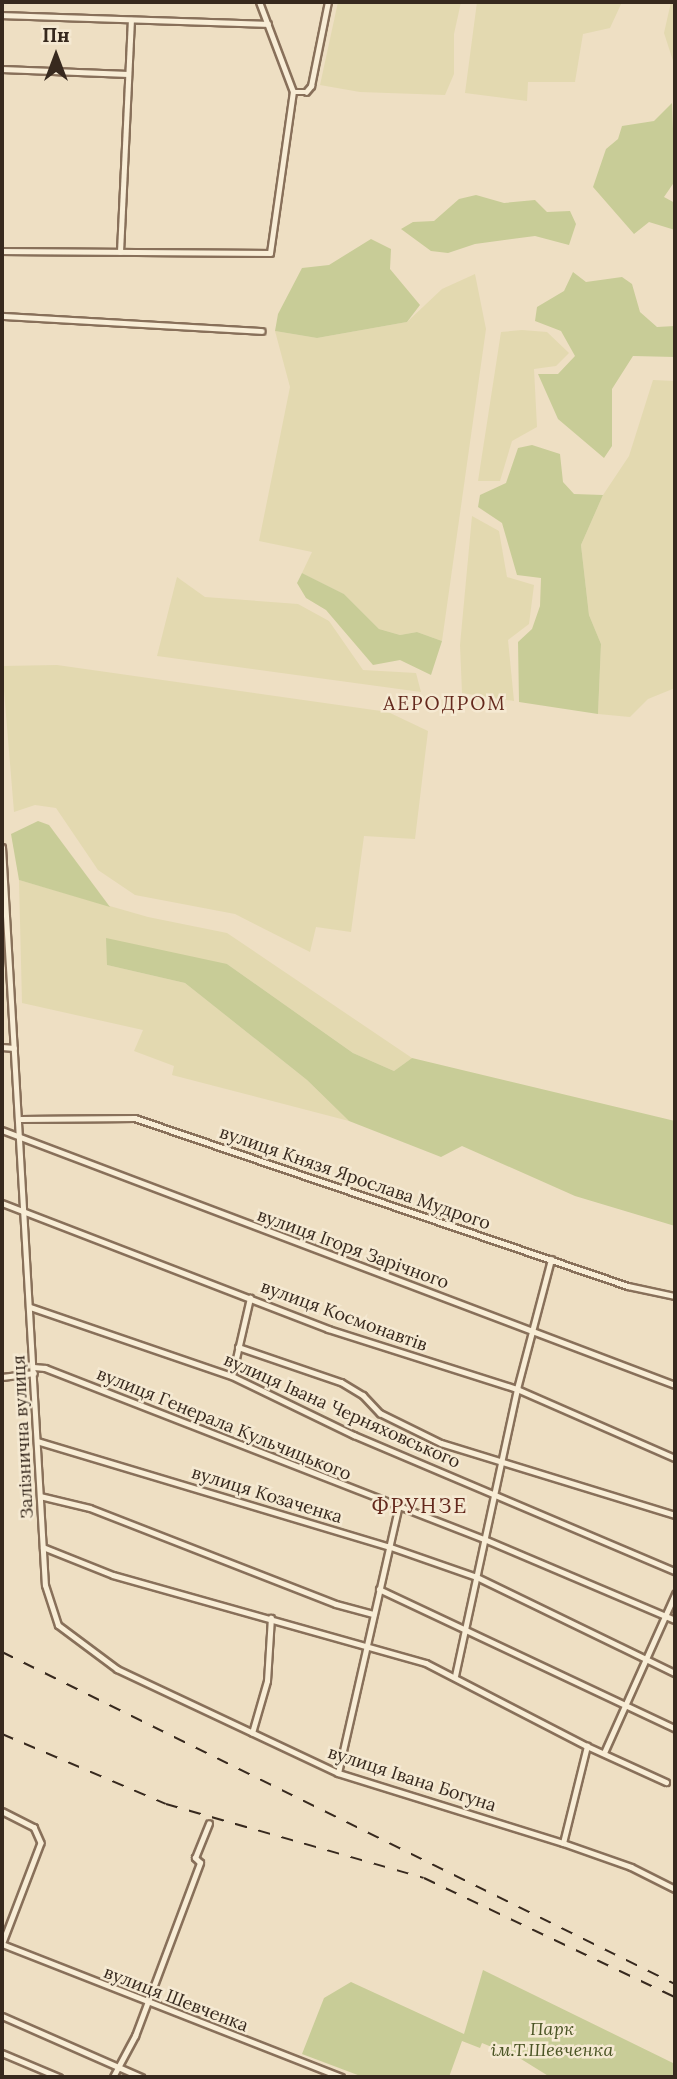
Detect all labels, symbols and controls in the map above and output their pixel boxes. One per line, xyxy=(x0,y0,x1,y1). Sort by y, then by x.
north arrow xyxy=(21,21,91,91)
text: Пн xyxy=(42,23,70,47)
district label: АЕРОДРОМ xyxy=(384,693,506,715)
street label: вулиця Князя Ярослава Мудрого xyxy=(217,1121,493,1235)
street label: вулиця Ігоря Зарічного xyxy=(254,1204,452,1294)
street label: вулиця Космонавтів xyxy=(258,1276,430,1356)
street label: вулиця Івана Черняховського xyxy=(220,1349,464,1473)
street label: Залізнична вулиця xyxy=(8,1355,38,1519)
street label: вулиця Генерала Кульчицького xyxy=(94,1363,354,1485)
street label: вулиця Козаченка xyxy=(189,1462,345,1528)
district label: ФРУНЗЕ xyxy=(372,1493,468,1519)
street label: вулиця Івана Богуна xyxy=(325,1742,499,1816)
street label: вулиця Шевченка xyxy=(101,1961,251,2037)
park label: Парк ім.Т.Шевченка xyxy=(491,2019,613,2062)

